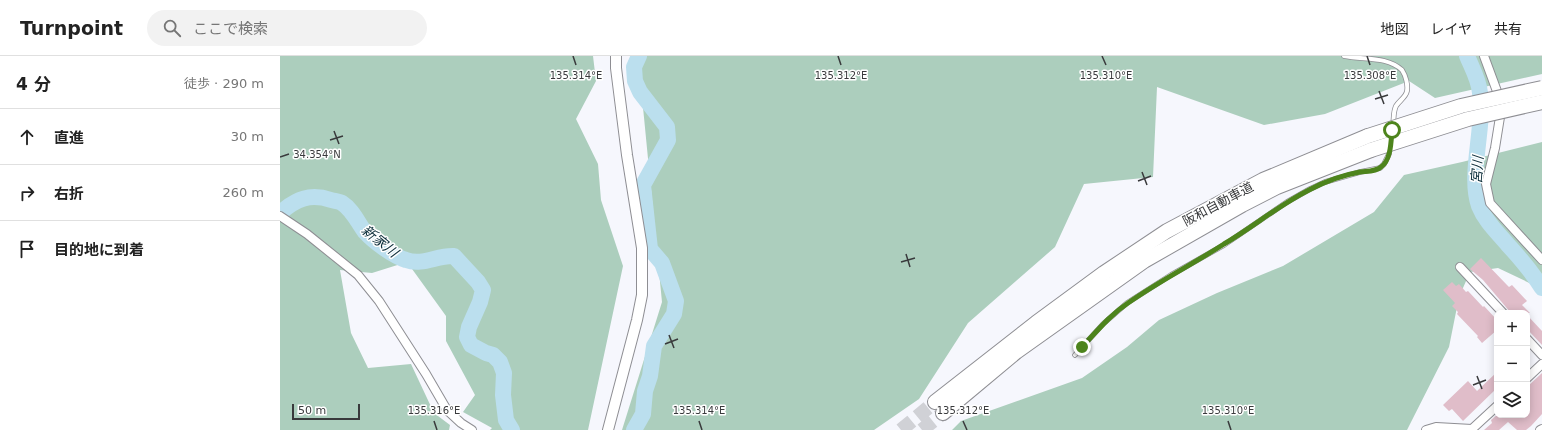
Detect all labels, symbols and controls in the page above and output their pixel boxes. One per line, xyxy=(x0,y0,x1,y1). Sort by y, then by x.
search box xyxy=(147,10,427,46)
text: Turnpoint xyxy=(20,17,123,39)
icon: search xyxy=(161,17,183,39)
text: ここで検索 xyxy=(193,20,268,38)
text: 地図 xyxy=(1380,21,1408,37)
text: レイヤ xyxy=(1430,21,1472,37)
text: 共有 xyxy=(1494,21,1522,37)
text: 135.314°E xyxy=(550,70,602,81)
text: 135.312°E xyxy=(815,70,867,81)
text: 135.310°E xyxy=(1080,70,1132,81)
text: 135.308°E xyxy=(1344,70,1396,81)
text: 4 分 xyxy=(16,74,51,94)
text: 徒歩 · 290 m xyxy=(184,76,264,91)
route start xyxy=(1383,121,1401,139)
icon: ahead xyxy=(16,126,38,148)
text: 直進 xyxy=(54,129,84,147)
text: 30 m xyxy=(231,129,264,144)
text: 34.354°N xyxy=(293,149,341,160)
water label: 宮川 xyxy=(1468,153,1486,185)
street label: 阪和自動車道 xyxy=(1180,179,1256,229)
icon: right xyxy=(16,182,38,204)
text: 右折 xyxy=(54,185,84,203)
text: 260 m xyxy=(222,185,264,200)
water label: 新家川 xyxy=(359,222,403,262)
icon: arrive xyxy=(16,238,38,260)
text: 目的地に到着 xyxy=(54,241,144,259)
map controls xyxy=(1494,310,1530,418)
button: + xyxy=(1494,310,1530,346)
route end xyxy=(1073,338,1091,356)
button: − xyxy=(1494,346,1530,382)
button: layers xyxy=(1494,382,1530,418)
scale bar xyxy=(292,402,360,421)
text: 50 m xyxy=(298,404,326,417)
text: 135.316°E xyxy=(408,405,460,416)
text: 135.314°E xyxy=(673,405,725,416)
text: 135.312°E xyxy=(937,405,989,416)
text: 135.310°E xyxy=(1202,405,1254,416)

